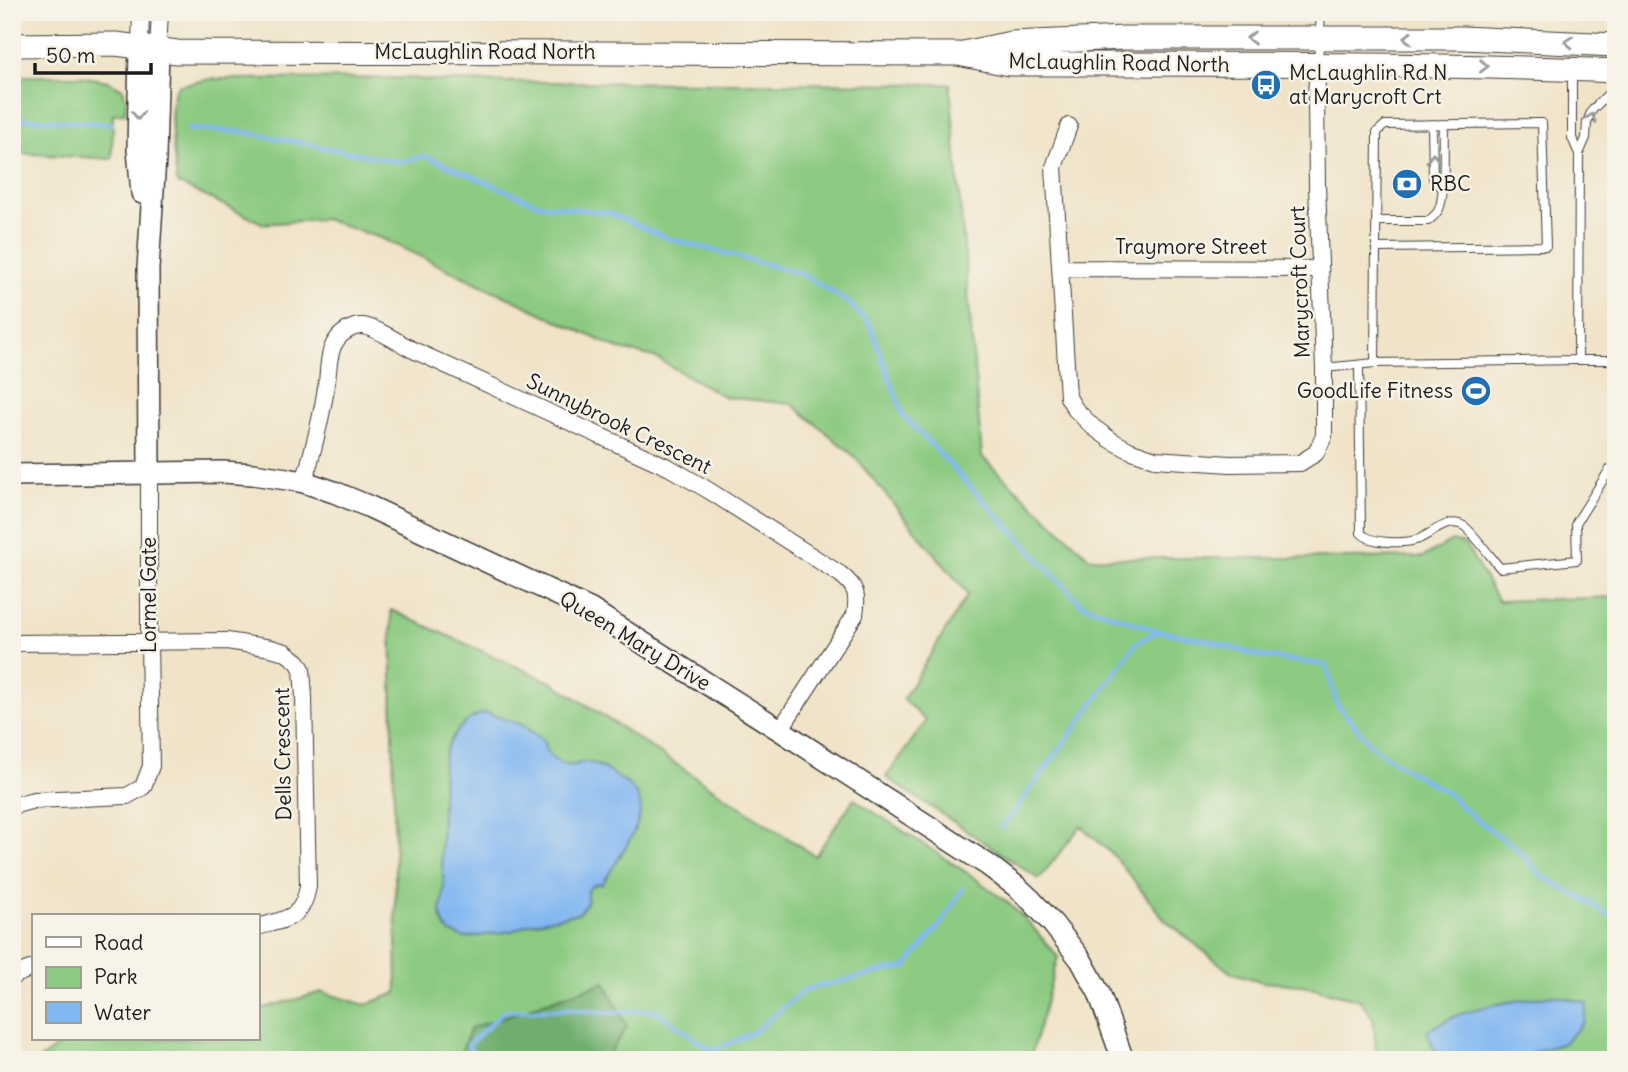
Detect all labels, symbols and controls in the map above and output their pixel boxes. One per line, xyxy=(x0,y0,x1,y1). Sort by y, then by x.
one-way arrow xyxy=(1246,30,1256,46)
one-way arrow xyxy=(1403,30,1413,46)
scale bar xyxy=(35,32,150,76)
one-way arrow xyxy=(1563,35,1574,50)
street label: McLaughlin Road North xyxy=(374,38,596,65)
text: 50 m xyxy=(46,42,95,69)
street label: McLaughlin Road North xyxy=(1008,47,1230,78)
one-way arrow xyxy=(1480,58,1490,74)
place label: McLaughlin Rd N at Marycroft Crt xyxy=(1289,59,1447,110)
bus stop icon: McLaughlin Rd N at Marycroft Crt xyxy=(1249,68,1283,102)
one-way arrow xyxy=(130,111,146,121)
one-way arrow xyxy=(1583,112,1597,125)
one-way arrow xyxy=(1425,152,1441,163)
bank icon: RBC xyxy=(1390,167,1424,201)
place label: RBC xyxy=(1430,170,1471,197)
street label: Marycroft Court xyxy=(1283,205,1316,359)
street label: Traymore Street xyxy=(1115,233,1267,260)
street label: Sunnybrook Crescent xyxy=(522,367,716,480)
sports icon: GoodLife Fitness xyxy=(1459,374,1493,408)
place label: GoodLife Fitness xyxy=(1297,377,1453,404)
street label: Lormel Gate xyxy=(135,537,162,653)
street label: Queen Mary Drive xyxy=(555,585,716,696)
street label: Dells Crescent xyxy=(268,687,297,821)
legend xyxy=(32,914,259,1040)
text: Road xyxy=(94,929,143,956)
text: Park xyxy=(94,963,137,990)
text: Water xyxy=(94,999,152,1026)

